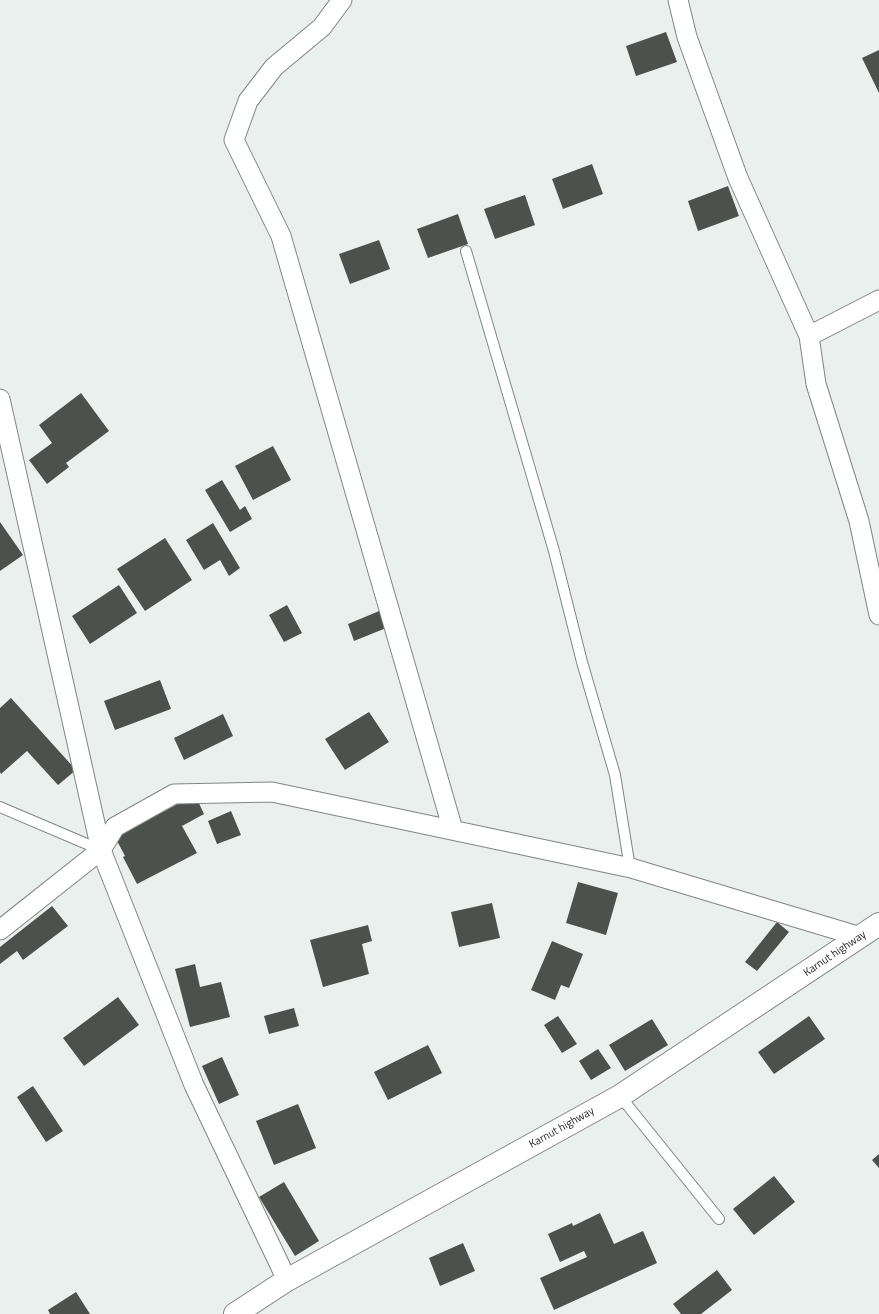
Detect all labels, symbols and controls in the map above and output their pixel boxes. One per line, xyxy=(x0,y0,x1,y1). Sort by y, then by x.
street label: Karnut highway xyxy=(801,928,869,980)
street label: Karnut highway xyxy=(527,1105,597,1151)

